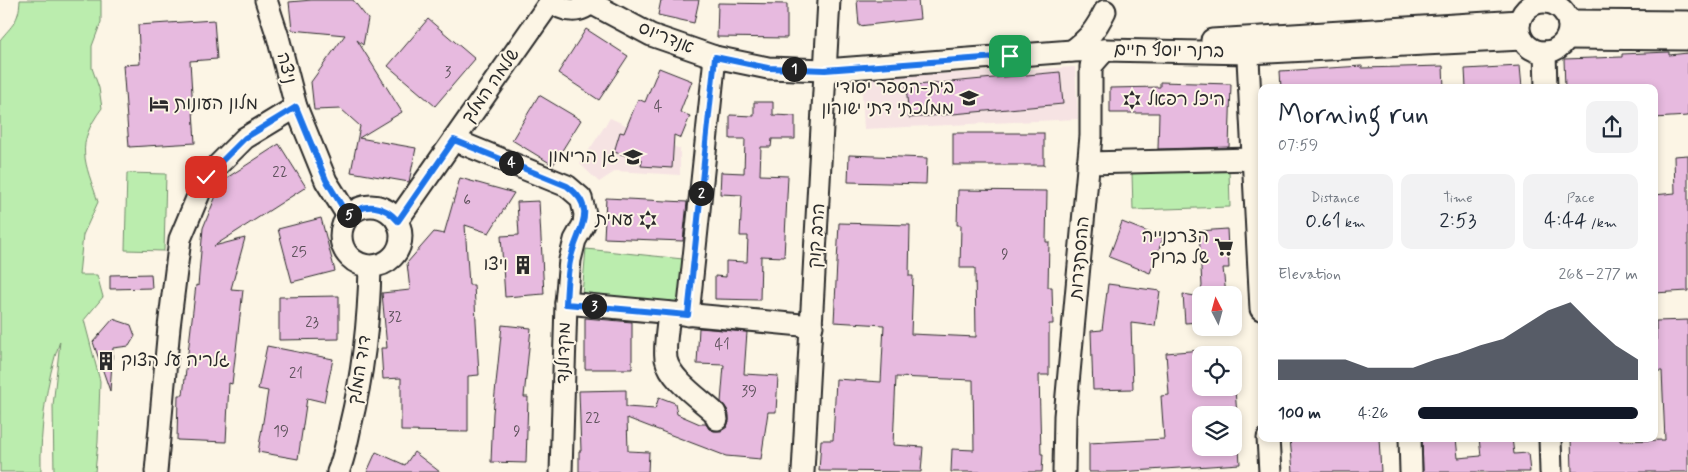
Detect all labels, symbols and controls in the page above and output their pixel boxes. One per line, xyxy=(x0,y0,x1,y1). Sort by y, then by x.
street label: אנדריוס xyxy=(635,16,698,60)
pin xyxy=(989,35,1031,77)
street label: ברנר יוסף חיים xyxy=(1114,38,1224,64)
icon: arrive xyxy=(996,42,1024,70)
street label: שלמה המלך xyxy=(456,44,526,128)
street label: ניצה xyxy=(271,50,301,86)
pin: 1 xyxy=(782,56,806,82)
text: 1 xyxy=(791,60,798,78)
house number: 3 xyxy=(445,63,452,83)
place label: בית-הספר יסודי ממלכתי דתי ישורון xyxy=(821,76,954,121)
school or university icon: בית-הספר יסודי ממלכתי דתי ישורון xyxy=(958,87,980,109)
place label: היכל רפאל xyxy=(1147,88,1225,112)
synagogue icon: היכל רפאל xyxy=(1121,89,1143,111)
place label: מלון העונות xyxy=(174,92,258,116)
hotel icon: מלון העונות xyxy=(148,93,170,115)
house number: 4 xyxy=(654,97,663,117)
text: Morning run xyxy=(1278,97,1429,134)
button: share xyxy=(1586,101,1638,153)
text: 07:59 xyxy=(1278,135,1318,156)
place label: גן הרימון xyxy=(548,145,618,169)
school or university icon: גן הרימון xyxy=(622,146,644,168)
pin: 4 xyxy=(498,150,524,176)
text: 4 xyxy=(507,154,516,172)
pin xyxy=(185,156,227,198)
icon: check xyxy=(192,163,220,191)
house number: 22 xyxy=(272,163,288,183)
pin: 2 xyxy=(688,180,714,206)
text: 2 xyxy=(698,184,705,202)
text: Distance xyxy=(1311,189,1360,207)
text: Time xyxy=(1443,189,1473,207)
text: Pace xyxy=(1567,189,1595,207)
house number: 6 xyxy=(463,191,471,211)
pin: 5 xyxy=(336,202,362,228)
street label: הרב קוק xyxy=(803,202,831,270)
text: 5 xyxy=(345,206,354,224)
text: 0.61 xyxy=(1305,207,1341,235)
text: 2:53 xyxy=(1439,207,1477,235)
text: 4:44 xyxy=(1544,207,1587,235)
place label: עמית xyxy=(594,208,633,232)
synagogue icon: עמית xyxy=(637,209,659,231)
text: km xyxy=(1341,214,1365,232)
text: /km xyxy=(1587,214,1617,232)
street label: ההסתדרות xyxy=(1064,215,1096,302)
place label: הצרכנייה של ברוך xyxy=(1142,225,1209,270)
supermarket icon: הצרכנייה של ברוך xyxy=(1213,236,1235,258)
house number: 25 xyxy=(291,243,307,263)
house number: 9 xyxy=(1001,245,1009,265)
place label: ויצו xyxy=(484,253,508,277)
building icon: ויצו xyxy=(512,254,534,276)
text: Elevation xyxy=(1278,264,1341,285)
text: 268–277 m xyxy=(1558,264,1638,285)
north arrow xyxy=(1192,286,1242,336)
map controls xyxy=(1192,286,1242,456)
pin: 3 xyxy=(582,294,606,318)
text: 3 xyxy=(591,297,598,315)
house number: 32 xyxy=(388,308,402,328)
house number: 23 xyxy=(305,313,319,333)
street label: מקדולנד xyxy=(551,322,577,384)
street label: דוד המלך xyxy=(343,334,377,406)
house number: 41 xyxy=(714,335,730,355)
button: locate xyxy=(1192,346,1242,396)
place label: גלריה על הצוק xyxy=(121,349,230,373)
building icon: גלריה על הצוק xyxy=(95,350,117,372)
house number: 21 xyxy=(289,364,303,384)
house number: 39 xyxy=(741,382,757,402)
text: 100 m xyxy=(1278,403,1321,424)
text: 4:26 xyxy=(1358,403,1388,424)
button: layers xyxy=(1192,406,1242,456)
house number: 22 xyxy=(585,409,601,429)
house number: 19 xyxy=(273,422,289,442)
house number: 9 xyxy=(513,422,521,442)

